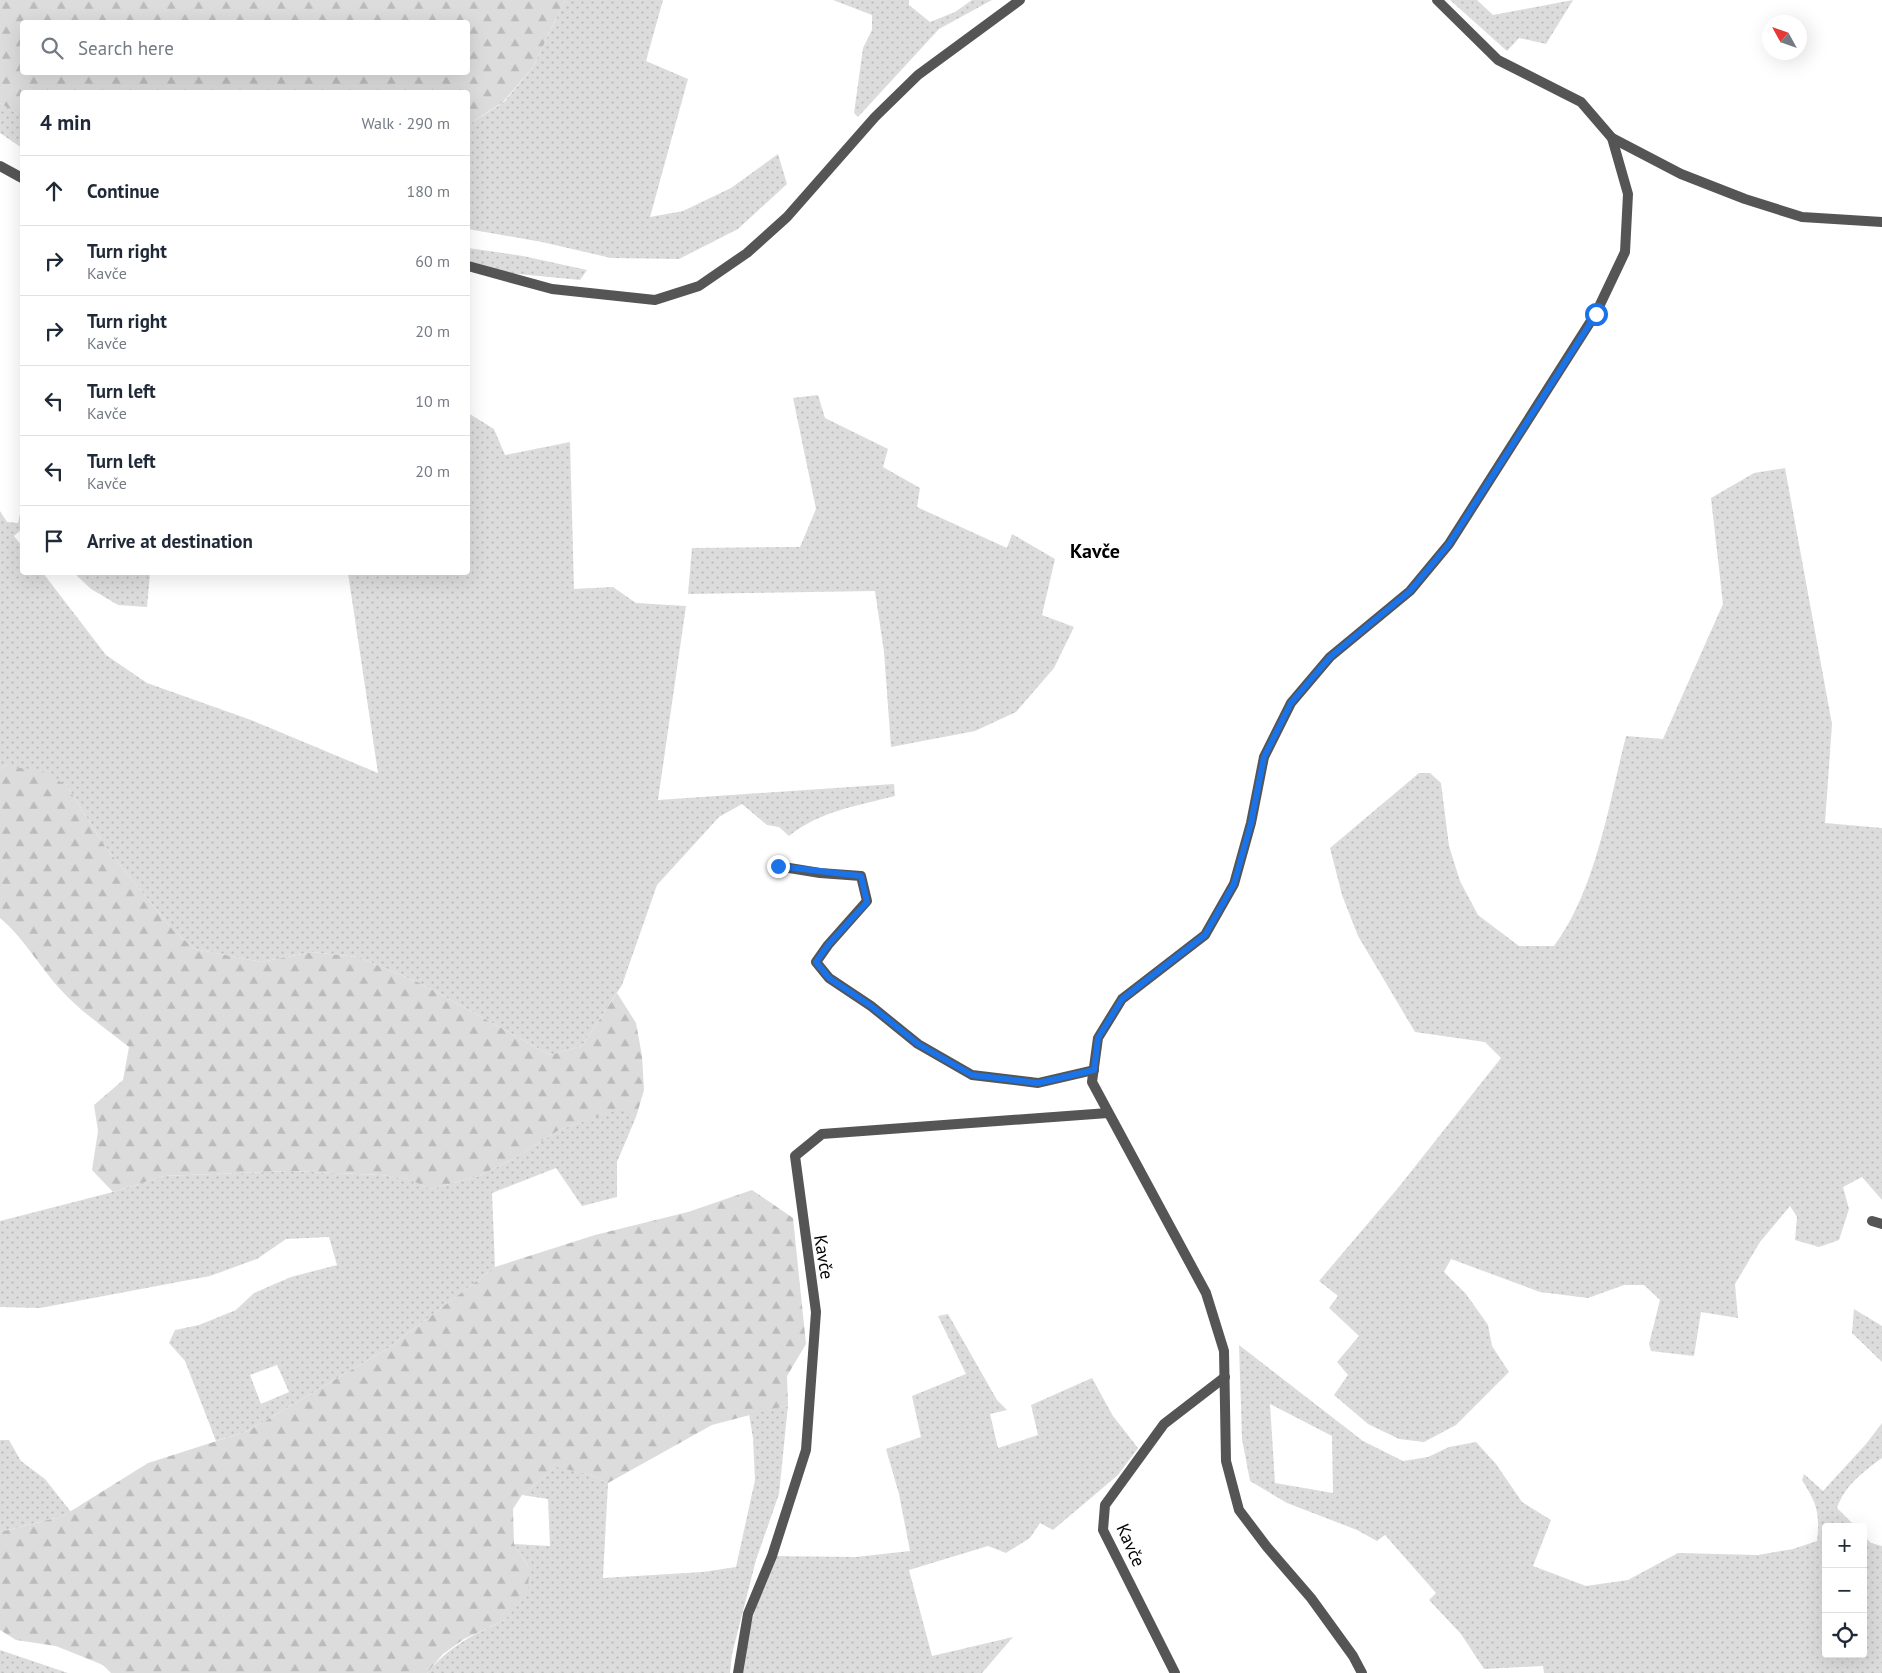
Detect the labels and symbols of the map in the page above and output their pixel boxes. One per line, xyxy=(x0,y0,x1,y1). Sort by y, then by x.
north arrow xyxy=(1762,15,1807,60)
route start xyxy=(1585,303,1608,326)
district label: Kavče xyxy=(1070,538,1120,564)
route end xyxy=(767,855,790,878)
street label: Kavče xyxy=(809,1233,839,1281)
street label: Kavče xyxy=(1111,1520,1151,1570)

